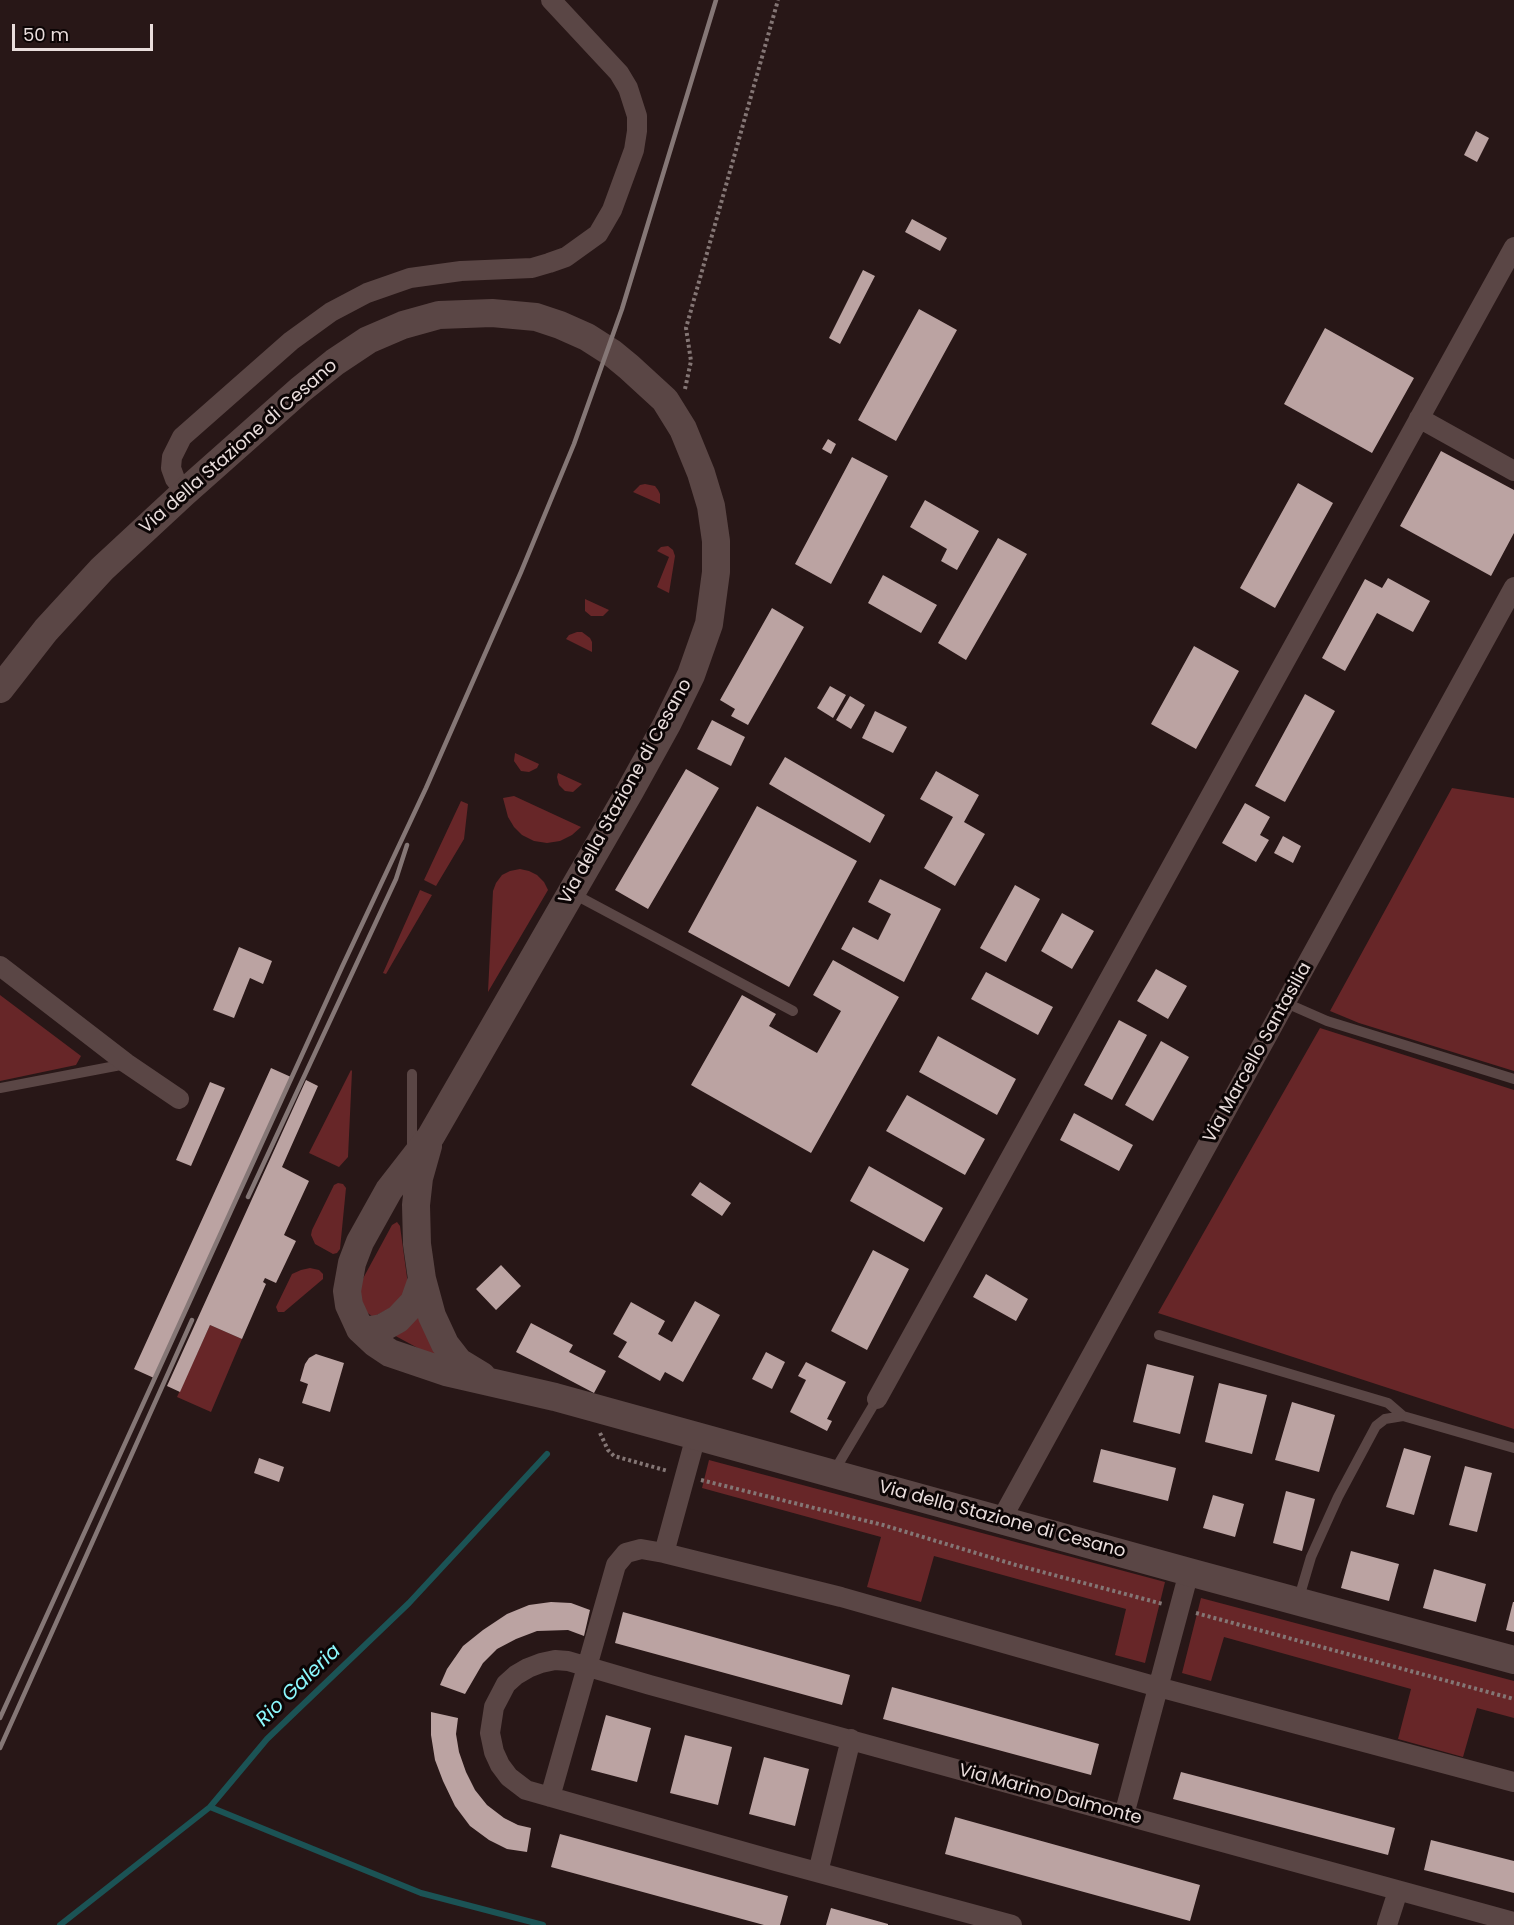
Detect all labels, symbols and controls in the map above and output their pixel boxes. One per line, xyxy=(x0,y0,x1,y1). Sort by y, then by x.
scale bar xyxy=(15,12,156,50)
text: 50 m xyxy=(23,22,69,47)
street label: Via della Stazione di Cesano xyxy=(136,355,342,539)
street label: Via della Stazione di Cesano xyxy=(555,675,697,909)
street label: Via Marcello Santasilia xyxy=(1199,959,1317,1147)
street label: Via della Stazione di Cesano xyxy=(876,1477,1128,1563)
water label: Rio Galeria xyxy=(252,1640,346,1732)
street label: Via Marino Dalmonte xyxy=(956,1760,1144,1830)

